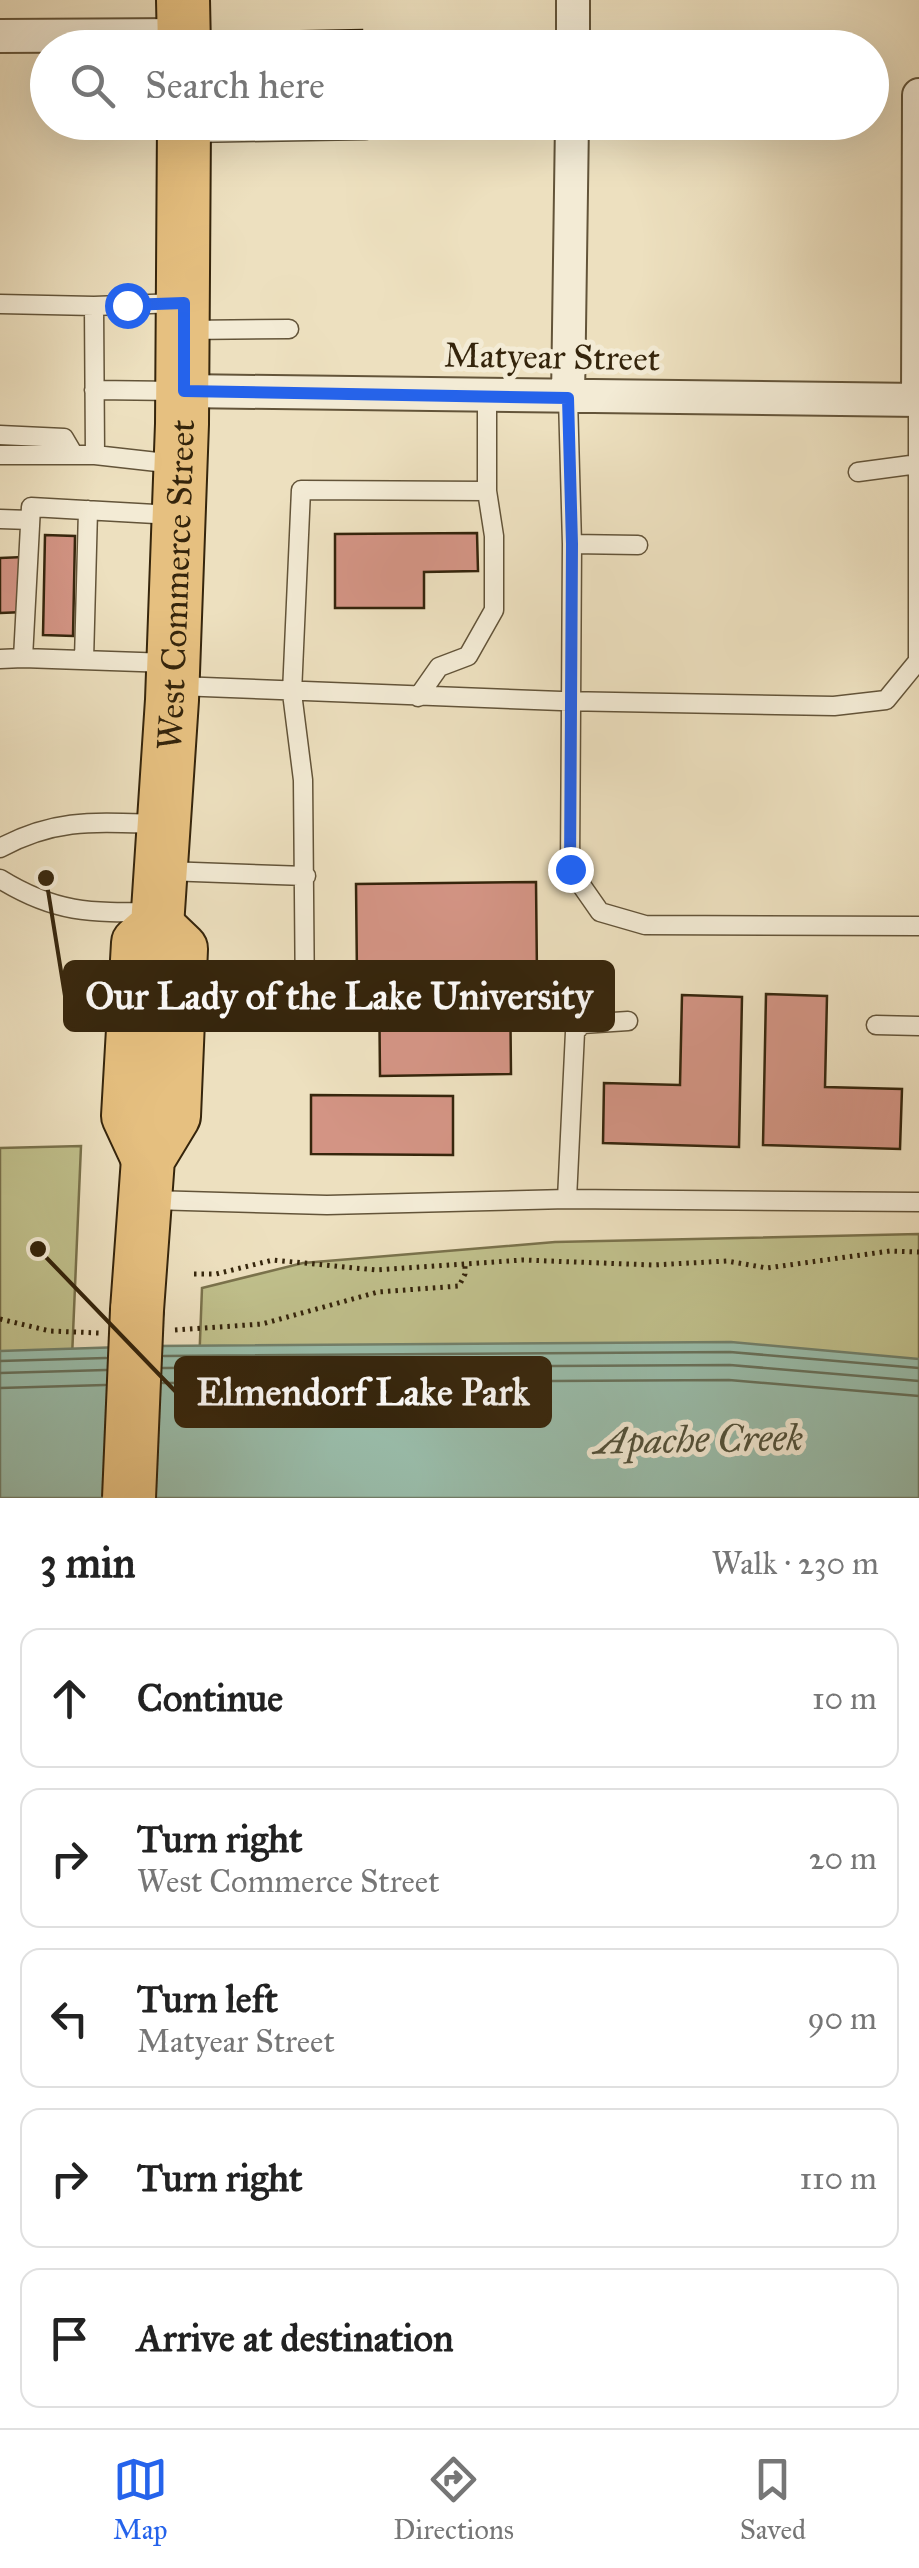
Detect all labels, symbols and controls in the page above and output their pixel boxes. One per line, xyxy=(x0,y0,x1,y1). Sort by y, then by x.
search box xyxy=(30,30,889,140)
icon: search xyxy=(65,58,120,113)
text: Search here xyxy=(145,62,325,108)
route start xyxy=(105,283,151,329)
street label: Matyear Street xyxy=(444,334,660,380)
street label: West Commerce Street xyxy=(147,419,204,751)
route end xyxy=(548,847,594,893)
callout: Our Lady of the Lake University xyxy=(65,962,613,1030)
text: Our Lady of the Lake University xyxy=(85,973,594,1019)
callout: Elmendorf Lake Park xyxy=(176,1358,550,1426)
text: Elmendorf Lake Park xyxy=(196,1369,531,1415)
water label: Apache Creek xyxy=(590,1414,804,1465)
text: 3 min xyxy=(40,1537,135,1589)
text: Walk · 230 m xyxy=(711,1544,879,1583)
icon: ahead xyxy=(42,1671,97,1726)
text: Continue xyxy=(137,1675,283,1721)
text: 10 m xyxy=(812,1679,877,1718)
text: Turn right xyxy=(137,1816,303,1862)
icon: right xyxy=(42,1831,97,1886)
text: 20 m xyxy=(809,1839,877,1878)
text: West Commerce Street xyxy=(137,1862,439,1901)
text: Turn left xyxy=(137,1976,278,2022)
icon: left xyxy=(42,1991,97,2046)
text: 90 m xyxy=(807,1999,877,2038)
text: Matyear Street xyxy=(137,2022,335,2061)
icon: right xyxy=(42,2151,97,2206)
text: Turn right xyxy=(137,2155,303,2201)
text: 110 m xyxy=(799,2159,877,2198)
icon: arrive xyxy=(42,2311,97,2366)
text: Arrive at destination xyxy=(137,2315,454,2361)
tab: Map xyxy=(113,2452,168,2547)
tab: Directions xyxy=(393,2452,514,2547)
tab: Saved xyxy=(740,2452,806,2547)

